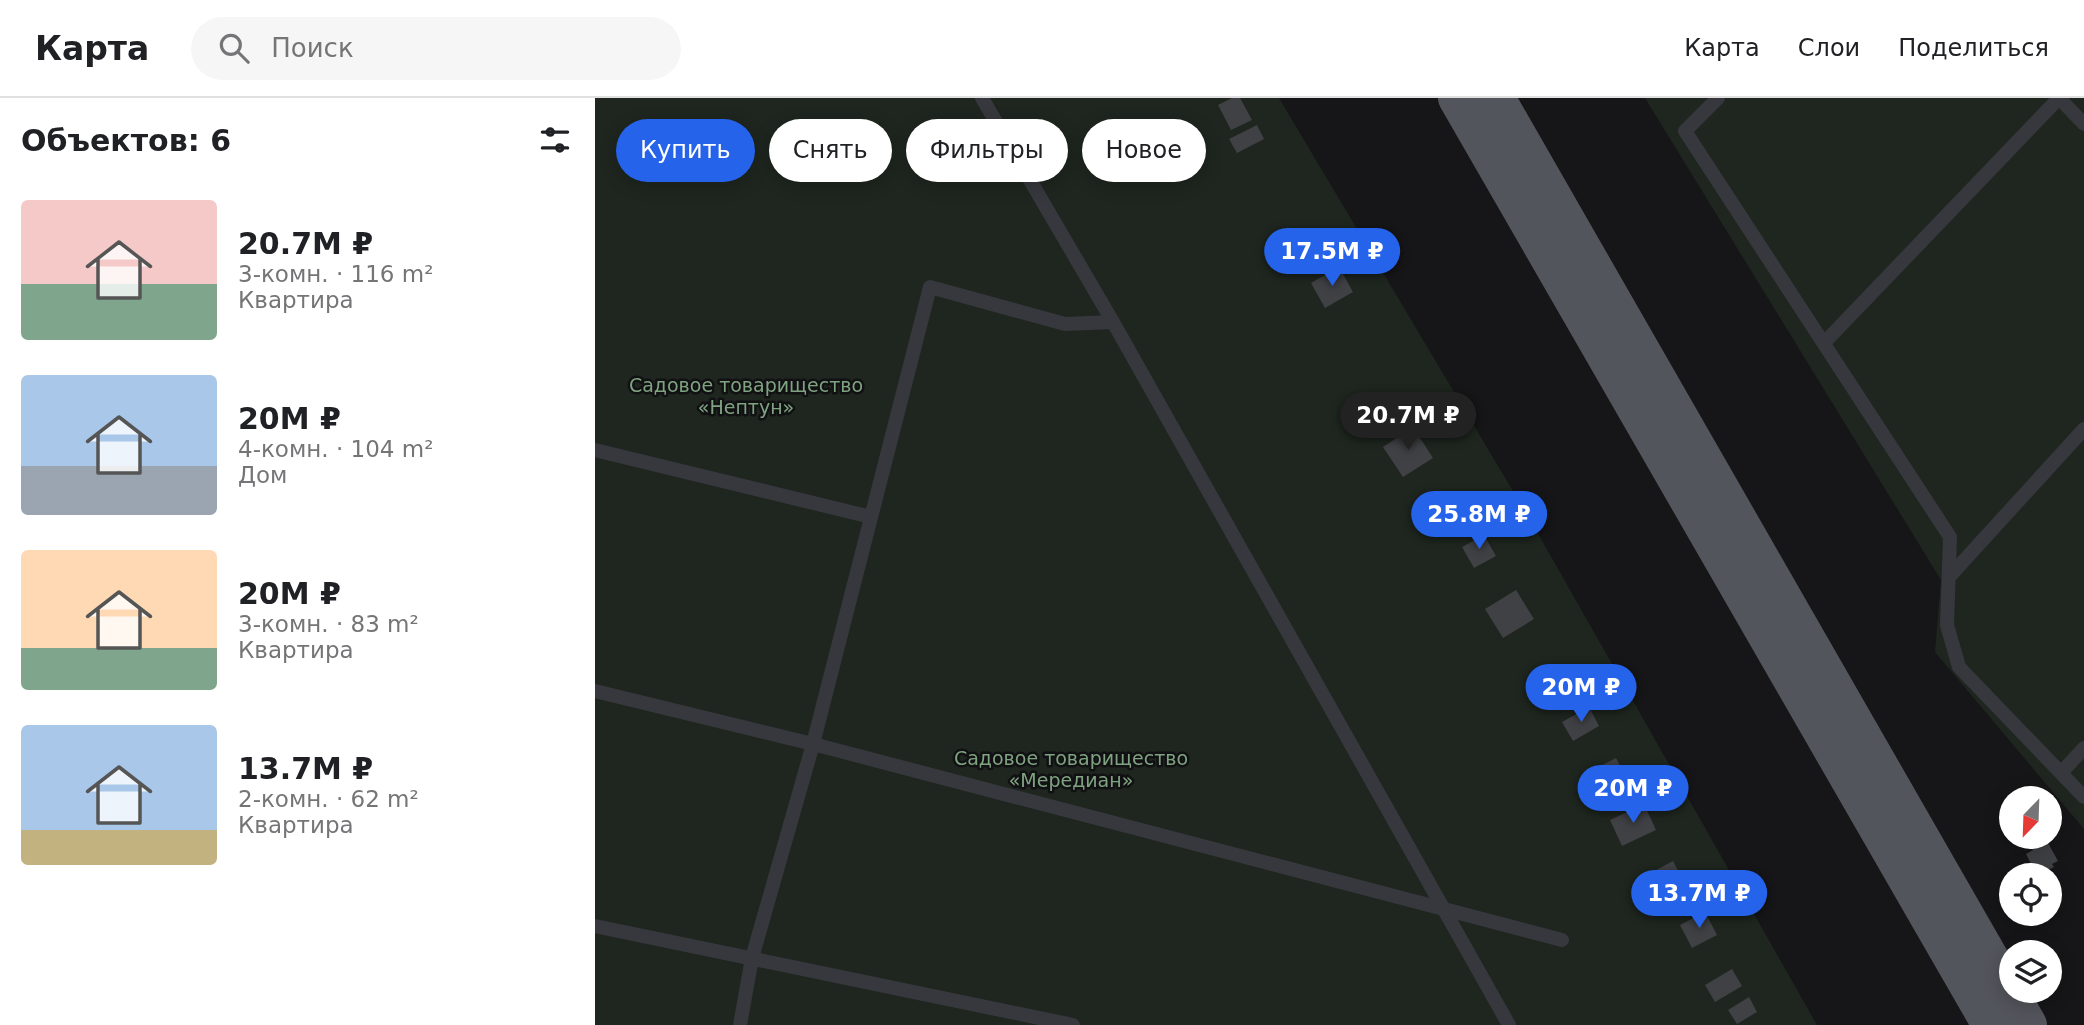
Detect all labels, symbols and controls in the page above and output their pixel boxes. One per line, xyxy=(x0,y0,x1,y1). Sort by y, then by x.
search box xyxy=(191,17,681,80)
text: Карта xyxy=(35,29,149,68)
icon: search xyxy=(215,29,253,67)
text: Поиск xyxy=(271,33,354,63)
text: Карта xyxy=(1684,34,1760,62)
text: Слои xyxy=(1798,34,1860,62)
text: Поделиться xyxy=(1898,34,2049,62)
chip: Купить xyxy=(616,119,755,182)
chip: Снять xyxy=(769,119,892,182)
chip: Фильтры xyxy=(906,119,1068,182)
chip: Новое xyxy=(1082,119,1206,182)
icon: filters xyxy=(536,121,574,159)
text: Объектов: 6 xyxy=(21,123,231,158)
text: 20.7M ₽ xyxy=(238,226,373,261)
icon: home xyxy=(77,228,161,312)
pin: 17.5M ₽ xyxy=(1267,228,1397,288)
text: 17.5M ₽ xyxy=(1280,238,1384,264)
text: 3-комн. · 116 m² xyxy=(238,261,433,287)
text: Квартира xyxy=(238,287,354,313)
park label: Садовое товарищество «Нептун» xyxy=(629,374,863,418)
pin: 20.7M ₽ xyxy=(1343,392,1473,452)
text: 20M ₽ xyxy=(238,401,341,436)
text: 20.7M ₽ xyxy=(1356,402,1460,428)
icon: home xyxy=(77,403,161,487)
text: 4-комн. · 104 m² xyxy=(238,436,433,462)
text: Дом xyxy=(238,462,287,488)
pin: 25.8M ₽ xyxy=(1414,491,1544,551)
text: 25.8M ₽ xyxy=(1427,501,1531,527)
text: 20M ₽ xyxy=(238,576,341,611)
icon: home xyxy=(77,578,161,662)
text: 3-комн. · 83 m² xyxy=(238,611,419,637)
text: Квартира xyxy=(238,637,354,663)
pin: 20M ₽ xyxy=(1532,664,1630,724)
text: 20M ₽ xyxy=(1542,674,1620,700)
park label: Садовое товарищество «Мередиан» xyxy=(954,747,1188,791)
text: 13.7M ₽ xyxy=(238,751,373,786)
icon: home xyxy=(77,753,161,837)
pin: 20M ₽ xyxy=(1584,766,1682,825)
text: 20M ₽ xyxy=(1594,775,1672,801)
text: 2-комн. · 62 m² xyxy=(238,786,419,812)
north arrow xyxy=(1999,786,2061,849)
map controls xyxy=(1999,786,2062,1003)
text: Квартира xyxy=(238,812,354,838)
button: locate xyxy=(1999,863,2062,926)
pin: 13.7M ₽ xyxy=(1634,870,1764,930)
text: 13.7M ₽ xyxy=(1647,880,1751,906)
button: layers xyxy=(1999,940,2062,1003)

